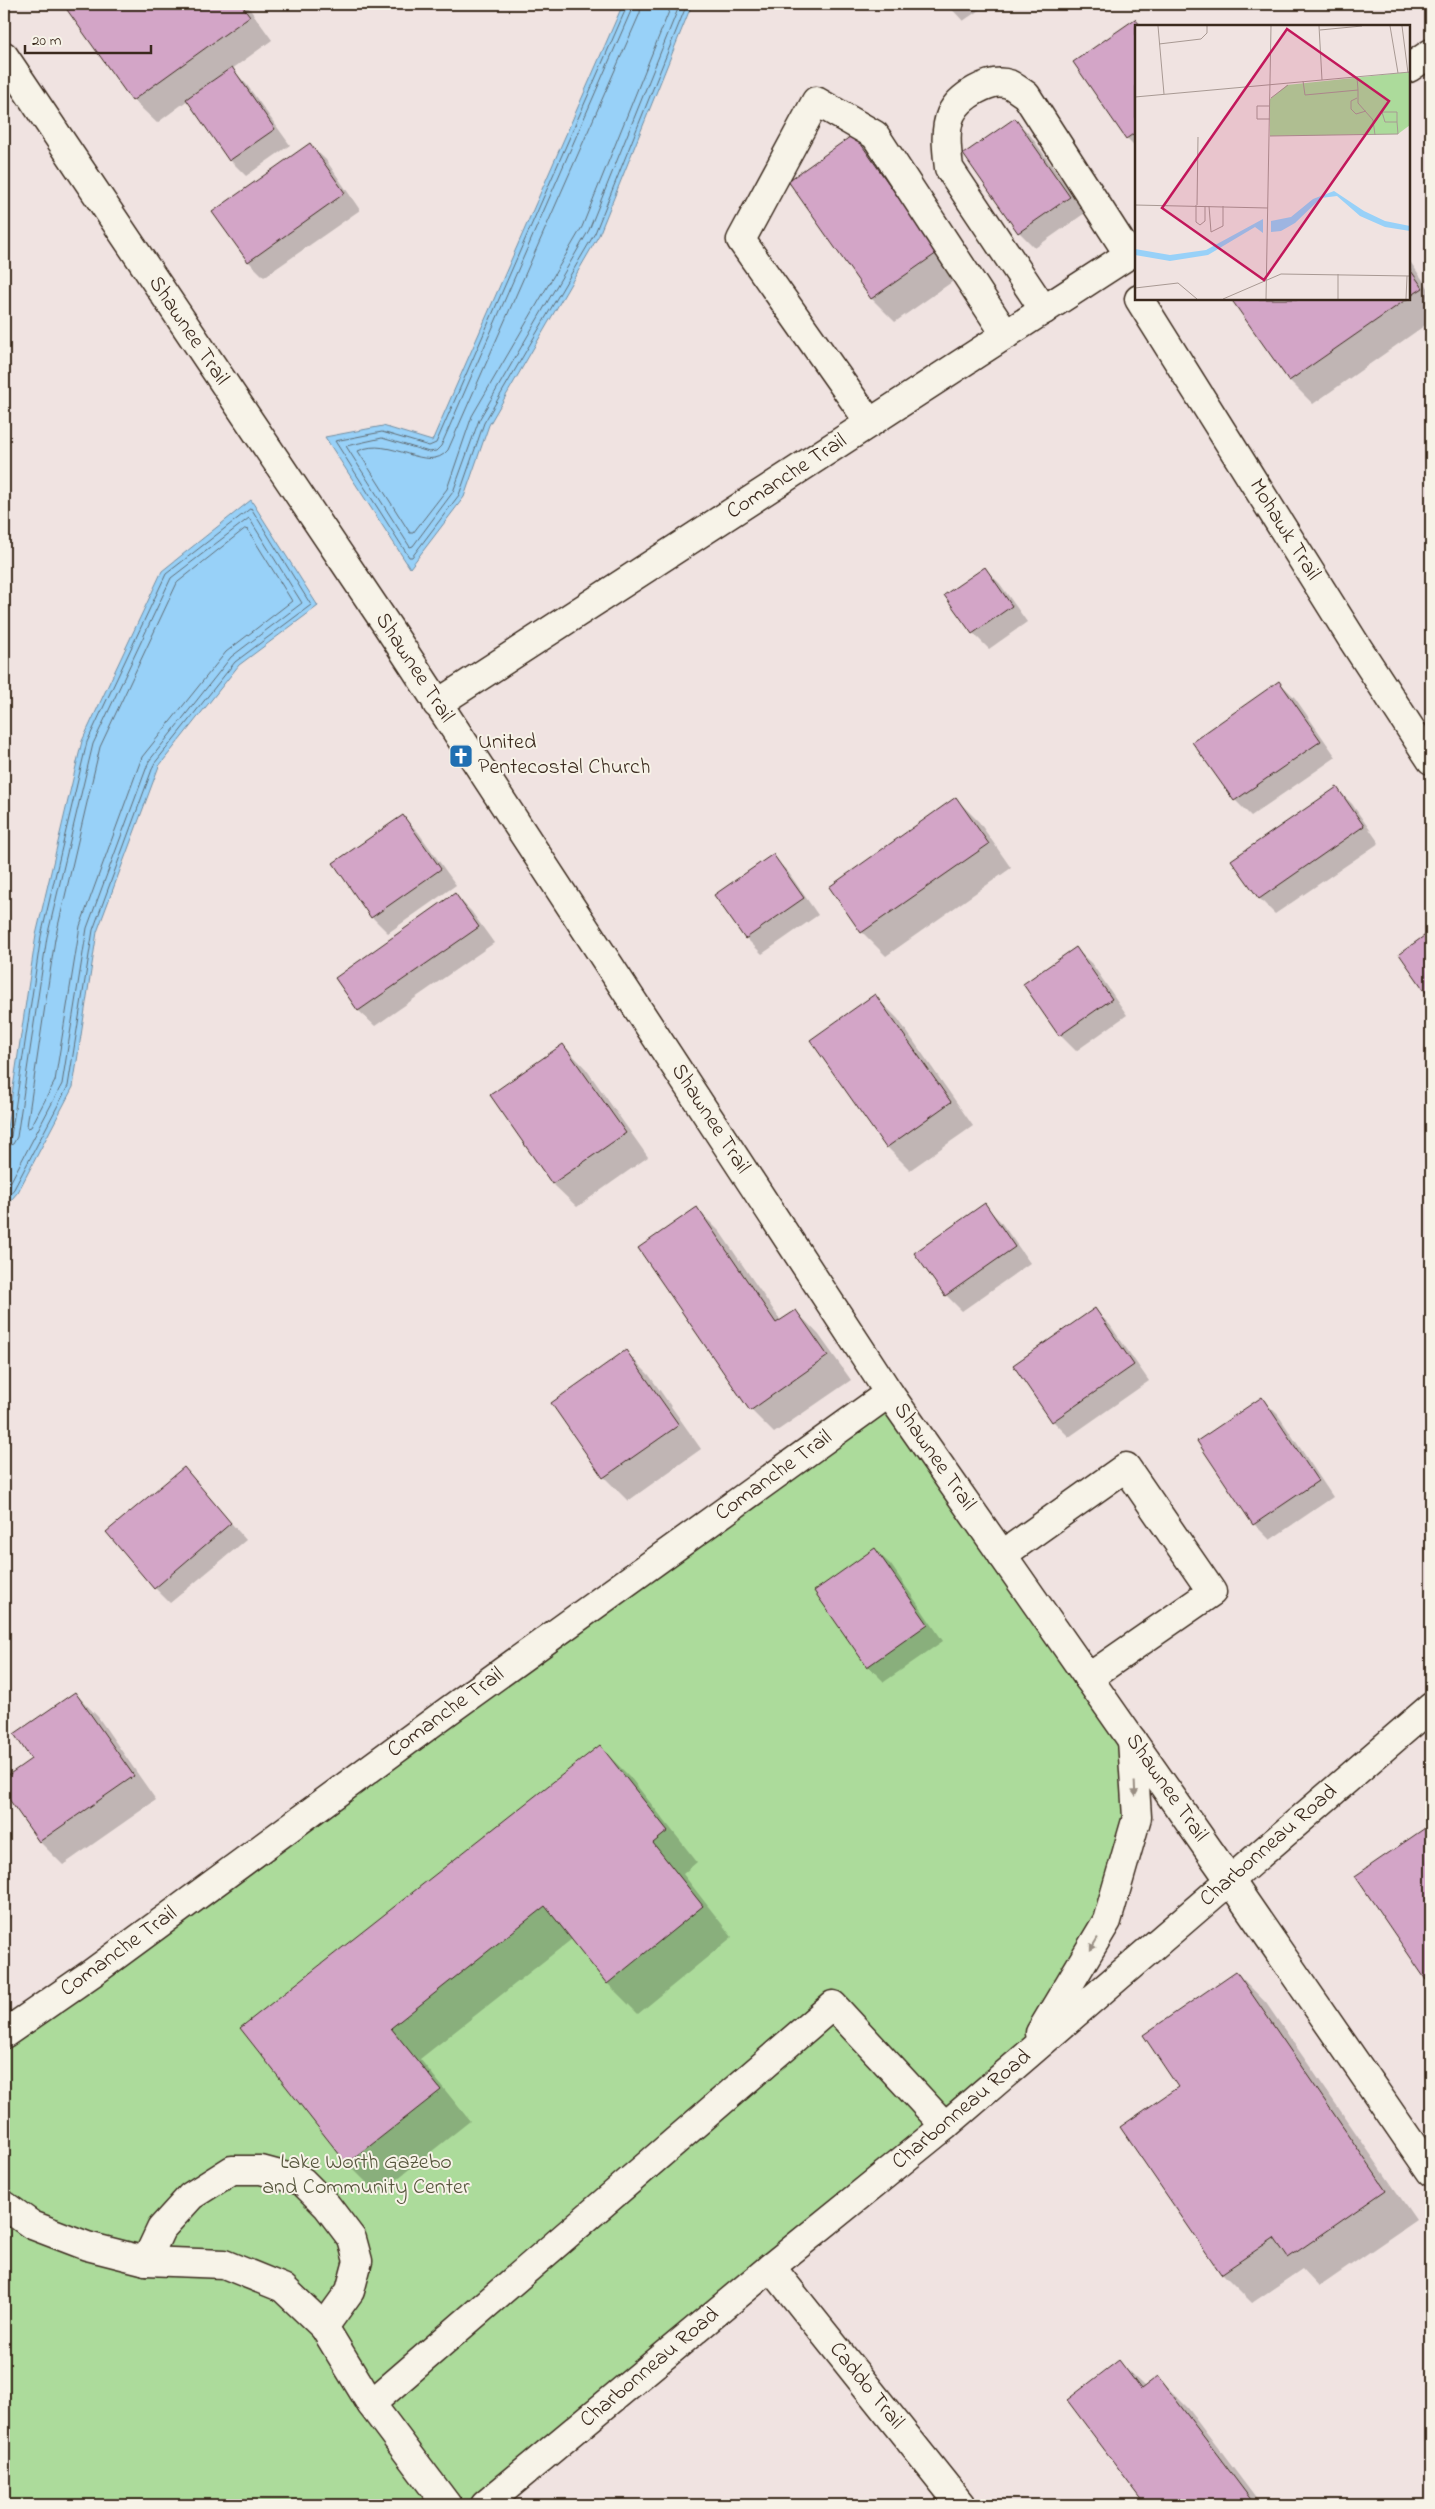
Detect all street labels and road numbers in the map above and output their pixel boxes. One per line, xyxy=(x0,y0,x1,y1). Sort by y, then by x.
street label: Shawnee Trail xyxy=(140,270,236,392)
street label: Comanche Trail xyxy=(720,426,854,528)
street label: Mohawk Trail xyxy=(1240,473,1328,587)
street label: Shawnee Trail xyxy=(366,606,462,730)
street label: Shawnee Trail xyxy=(662,1057,758,1181)
street label: Shawnee Trail xyxy=(885,1396,983,1518)
street label: Comanche Trail xyxy=(709,1423,839,1529)
street label: Comanche Trail xyxy=(381,1660,511,1766)
street label: Shawnee Trail xyxy=(1117,1727,1215,1849)
street label: Charbonneau Road xyxy=(1193,1777,1345,1915)
street label: Comanche Trail xyxy=(54,1899,184,2005)
street label: Charbonneau Road xyxy=(885,2042,1039,2178)
street label: Charbonneau Road xyxy=(573,2300,727,2436)
street label: Caddo Trail xyxy=(821,2335,911,2437)

